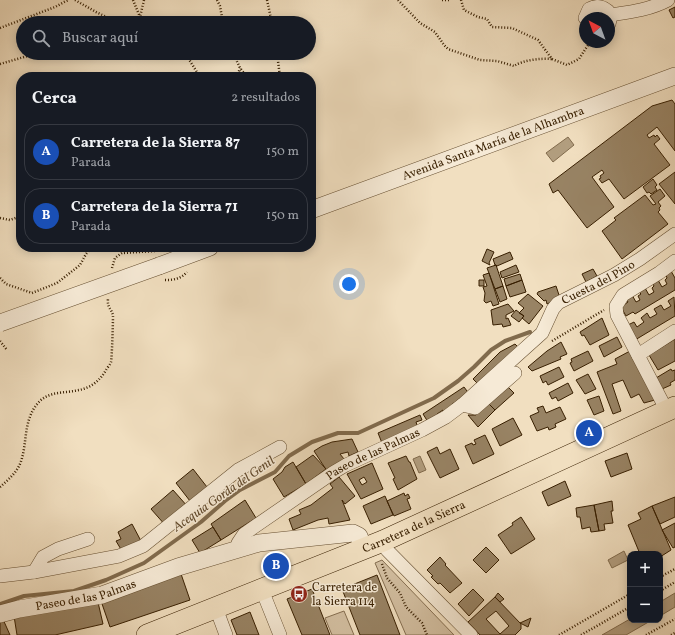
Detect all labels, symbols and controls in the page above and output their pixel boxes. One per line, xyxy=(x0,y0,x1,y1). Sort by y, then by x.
north arrow xyxy=(579,12,615,48)
search box xyxy=(16,16,316,60)
icon: search xyxy=(30,27,52,49)
text: Buscar aquí xyxy=(62,28,138,49)
text: Cerca xyxy=(32,87,77,110)
text: 2 resultados xyxy=(231,89,300,107)
street label: Avenida Santa María de la Alhambra xyxy=(400,103,587,185)
text: Carretera de la Sierra 87 xyxy=(71,133,240,154)
text: A xyxy=(41,143,51,161)
text: 150 m xyxy=(266,143,299,161)
text: Parada xyxy=(71,154,111,172)
text: Carretera de la Sierra 71 xyxy=(71,197,238,218)
text: B xyxy=(42,207,50,225)
text: 150 m xyxy=(266,207,299,225)
text: Parada xyxy=(71,218,111,236)
street label: Cuesta del Pino xyxy=(559,257,638,309)
your location xyxy=(339,274,359,294)
pin: A xyxy=(576,418,602,448)
street label: Paseo de las Palmas xyxy=(323,425,423,484)
water label: Acequia Gorda del Genil xyxy=(169,452,279,537)
street label: Carretera de la Sierra xyxy=(360,497,468,557)
pin: B xyxy=(263,551,289,581)
map controls xyxy=(627,551,663,623)
button: + xyxy=(627,551,663,587)
street label: Paseo de las Palmas xyxy=(34,576,139,615)
place label: Carretera de la Sierra 114 xyxy=(312,580,378,610)
bus stop icon: Carretera de la Sierra 114 xyxy=(289,584,309,604)
button: − xyxy=(627,587,663,623)

